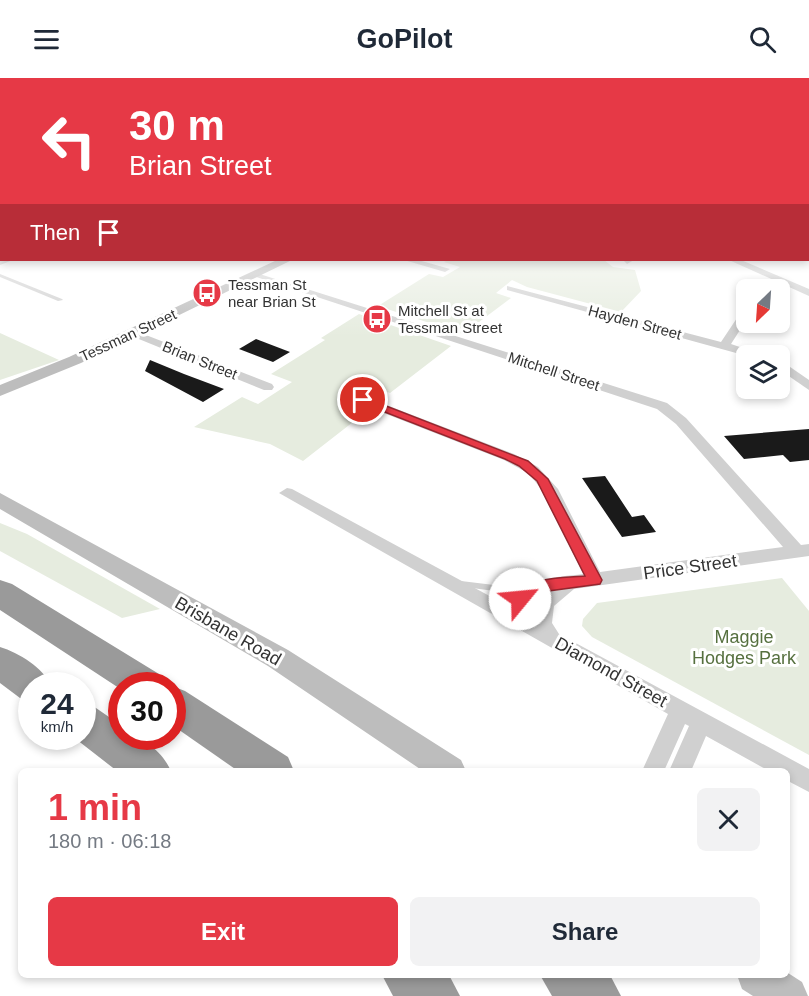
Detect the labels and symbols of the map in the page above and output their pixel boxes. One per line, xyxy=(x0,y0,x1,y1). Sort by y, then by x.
place label: Tessman St near Brian St xyxy=(228,276,316,310)
bus stop icon: Tessman St near Brian St xyxy=(191,277,223,309)
north arrow xyxy=(736,279,790,333)
street label: Hayden Street xyxy=(586,301,684,343)
place label: Mitchell St at Tessman Street xyxy=(398,302,503,336)
bus stop icon: Mitchell St at Tessman Street xyxy=(361,303,393,335)
street label: Tessman Street xyxy=(77,305,180,365)
street label: Brian Street xyxy=(160,337,241,383)
street label: Mitchell Street xyxy=(506,348,603,394)
pin xyxy=(337,374,388,425)
street label: Price Street xyxy=(642,551,738,583)
position arrow xyxy=(488,567,552,631)
street label: Brisbane Road xyxy=(171,593,285,669)
park label: Maggie Hodges Park xyxy=(692,627,797,668)
street label: Diamond Street xyxy=(551,633,671,711)
speed limit sign: 30 xyxy=(108,672,186,750)

